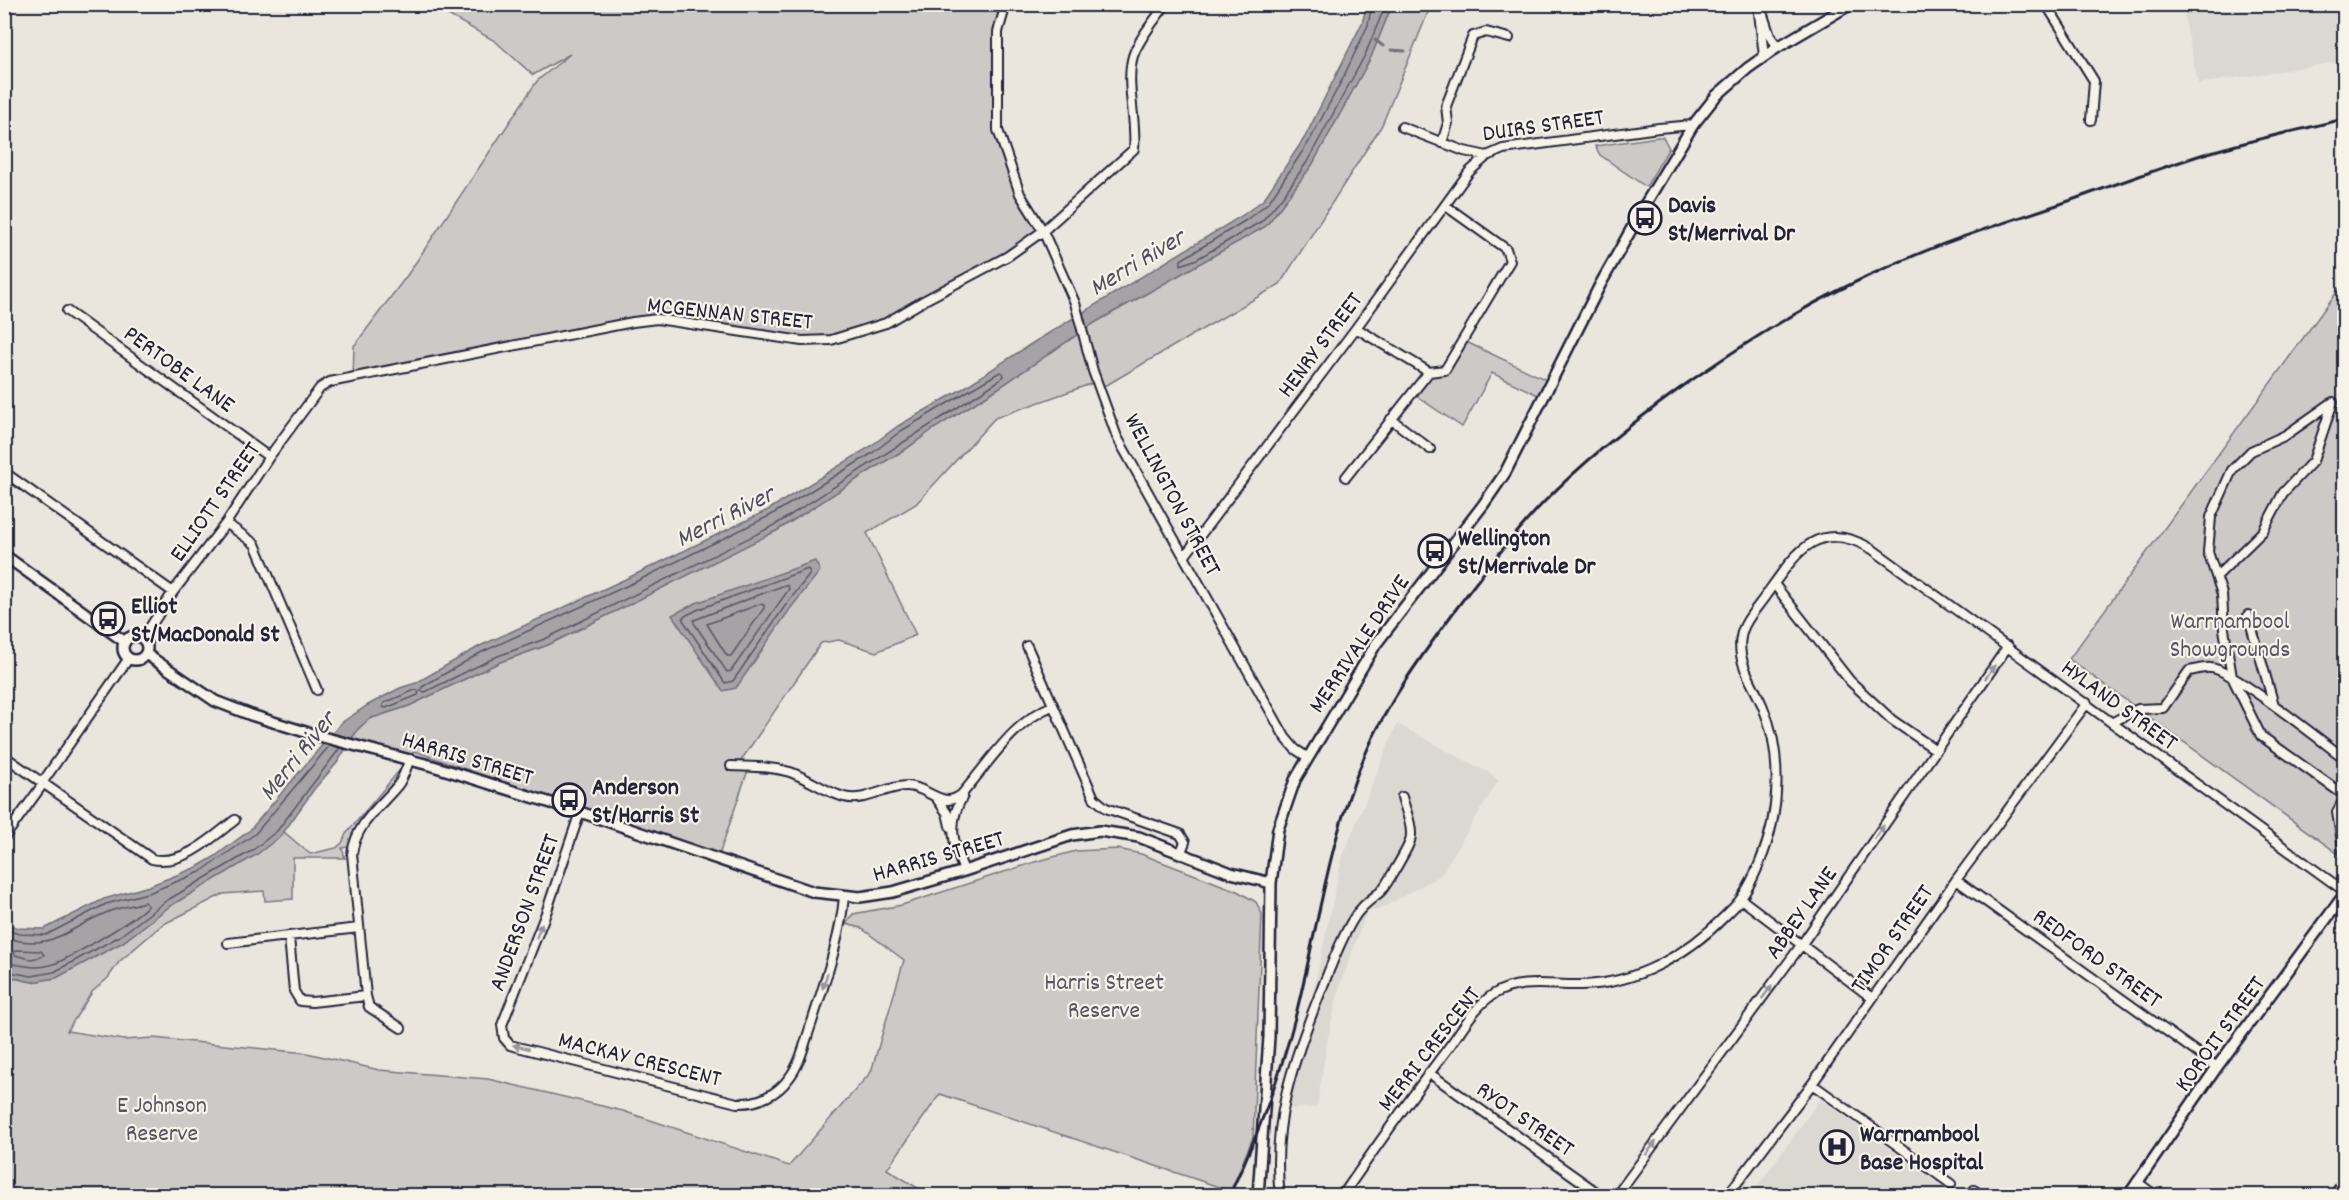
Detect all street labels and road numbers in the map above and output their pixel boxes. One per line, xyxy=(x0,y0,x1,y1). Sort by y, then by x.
street label: DUIRS STREET xyxy=(1480,102,1607,152)
street label: HENRY STREET xyxy=(1270,286,1373,406)
street label: MCGENNAN STREET xyxy=(645,289,815,341)
street label: PERTOBE LANE xyxy=(116,318,241,423)
street label: WELLINGTON STREET xyxy=(1114,408,1229,583)
street label: ELLIOTT STREET xyxy=(162,435,271,570)
street label: MERRIVALE DRIVE xyxy=(1301,569,1420,721)
street label: HYLAND STREET xyxy=(2053,652,2184,761)
street label: HARRIS STREET xyxy=(397,724,537,796)
street label: HARRIS STREET xyxy=(869,823,1009,893)
street label: ANDERSON STREET xyxy=(482,829,570,996)
street label: ABBEY LANE xyxy=(1758,860,1847,967)
street label: TIMOR STREET xyxy=(1844,878,1944,1001)
street label: REDFORD STREET xyxy=(2025,901,2168,1018)
street label: KOROIT STREET xyxy=(2168,969,2275,1100)
street label: MERRI CRESCENT xyxy=(1371,980,1490,1120)
street label: MACKAY CRESCENT xyxy=(554,1024,725,1098)
street label: RYOT STREET xyxy=(1468,1074,1580,1167)

